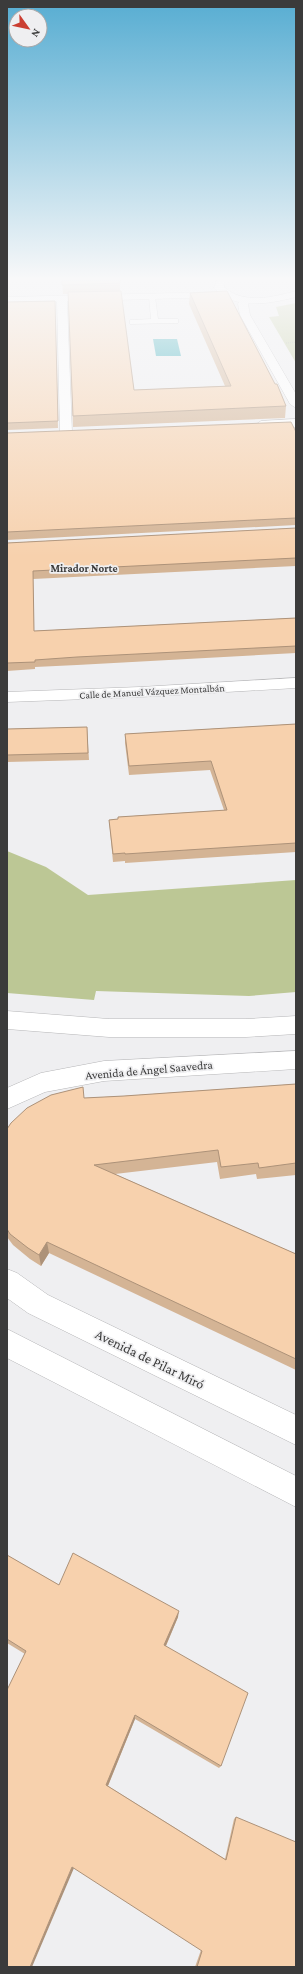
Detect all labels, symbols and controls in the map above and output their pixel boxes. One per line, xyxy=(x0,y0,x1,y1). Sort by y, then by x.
north arrow xyxy=(8,8,48,48)
text: N xyxy=(29,27,43,40)
district label: Mirador Norte xyxy=(50,562,118,574)
street label: Calle de Manuel Vázquez Montalbán xyxy=(79,682,226,701)
street label: Avenida de Ángel Saavedra xyxy=(85,1057,214,1083)
street label: Avenida de Pilar Miró xyxy=(93,1326,207,1392)

